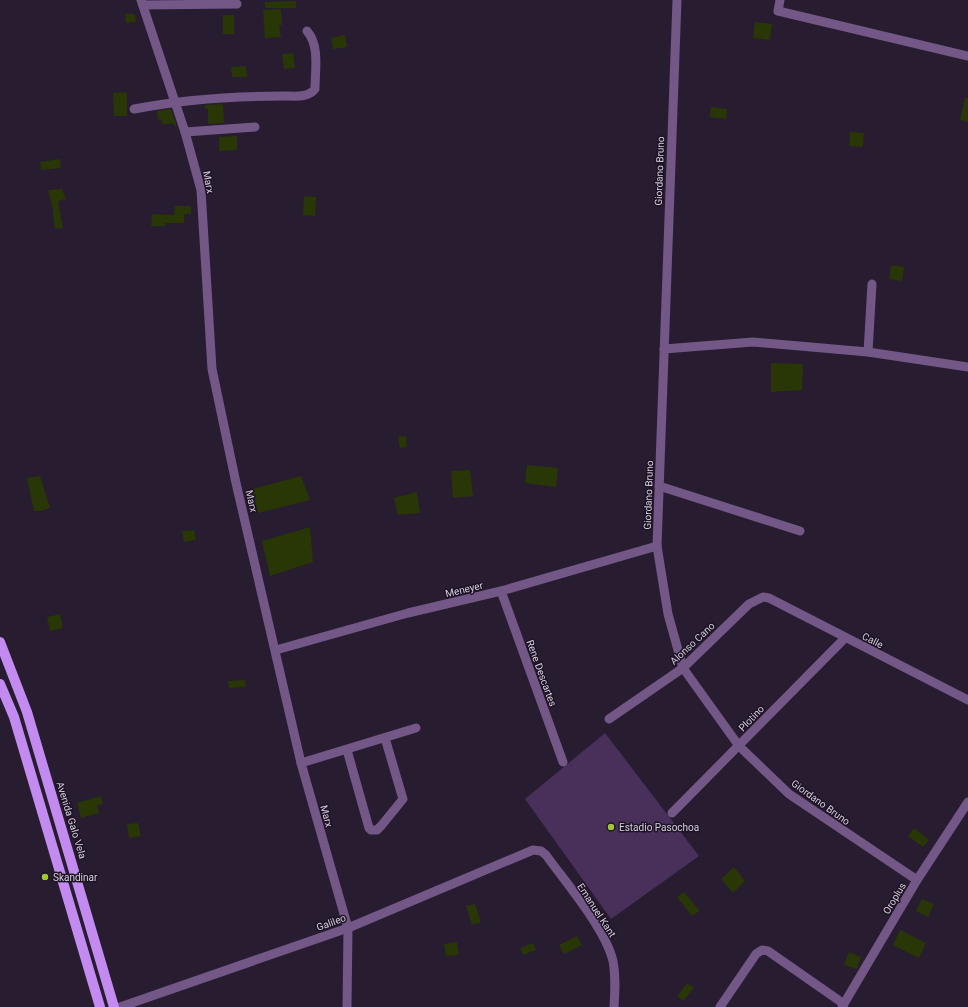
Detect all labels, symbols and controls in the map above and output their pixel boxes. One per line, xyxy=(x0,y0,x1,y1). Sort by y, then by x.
street label: Giordano Bruno xyxy=(653,136,666,206)
street label: Marx xyxy=(201,170,216,194)
street label: Giordano Bruno xyxy=(642,460,655,530)
street label: Marx xyxy=(244,489,259,513)
street label: Meneyer xyxy=(444,580,485,599)
street label: Alonso Cano xyxy=(668,620,717,667)
street label: Calle xyxy=(860,631,885,650)
street label: Rene Descartes xyxy=(524,638,559,708)
street label: Plotino xyxy=(737,703,766,733)
street label: Giordano Bruno xyxy=(789,778,852,827)
street label: Avenida Galo Vela xyxy=(55,780,88,860)
street label: Marx xyxy=(318,804,335,828)
marker: Estadio Pasochoa xyxy=(606,822,616,832)
place label: Estadio Pasochoa xyxy=(619,822,699,833)
marker: Skandinar xyxy=(40,872,50,882)
place label: Skandinar xyxy=(53,872,98,883)
street label: Emanuel Kant xyxy=(575,881,618,939)
street label: Oroplus xyxy=(881,881,908,916)
street label: Galileo xyxy=(315,912,348,933)

